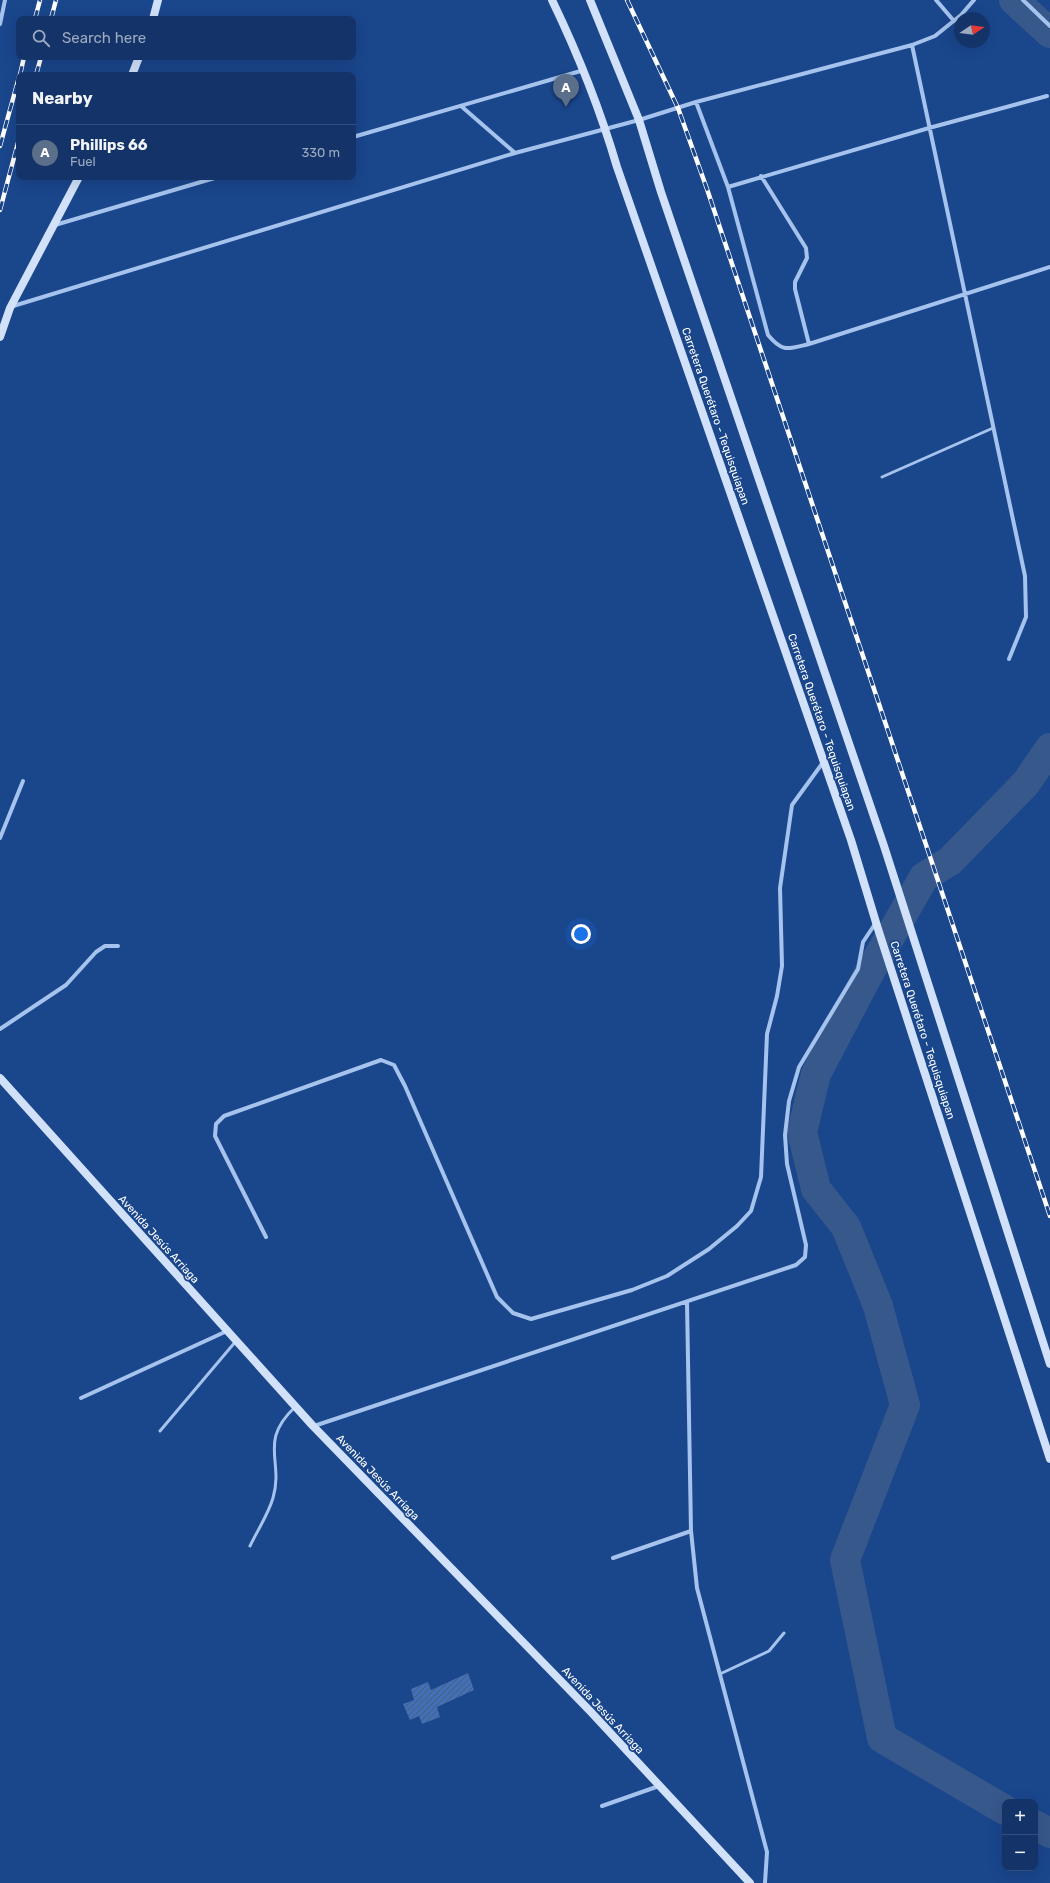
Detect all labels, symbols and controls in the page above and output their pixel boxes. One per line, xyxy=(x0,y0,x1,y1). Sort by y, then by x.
north arrow xyxy=(954,12,990,48)
search box xyxy=(16,16,356,60)
icon: search xyxy=(30,27,52,49)
text: Search here xyxy=(62,29,146,47)
pin: A xyxy=(553,74,579,107)
text: Nearby xyxy=(32,88,93,108)
text: Phillips 66 xyxy=(70,136,148,154)
text: A xyxy=(40,145,50,160)
text: 330 m xyxy=(301,145,340,160)
text: Fuel xyxy=(70,154,96,169)
street label: Carretera Querétaro - Tequisquiapan xyxy=(679,326,752,507)
street label: Carretera Querétaro - Tequisquiapan xyxy=(785,632,858,813)
your location xyxy=(571,924,591,944)
street label: Carretera Querétaro - Tequisquiapan xyxy=(887,939,958,1121)
street label: Avenida Jesús Arriaga xyxy=(116,1193,202,1286)
street label: Avenida Jesús Arriaga xyxy=(333,1432,422,1523)
street label: Avenida Jesús Arriaga xyxy=(559,1664,646,1757)
map controls xyxy=(1002,1799,1038,1871)
button: + xyxy=(1002,1799,1038,1835)
button: − xyxy=(1002,1835,1038,1871)

